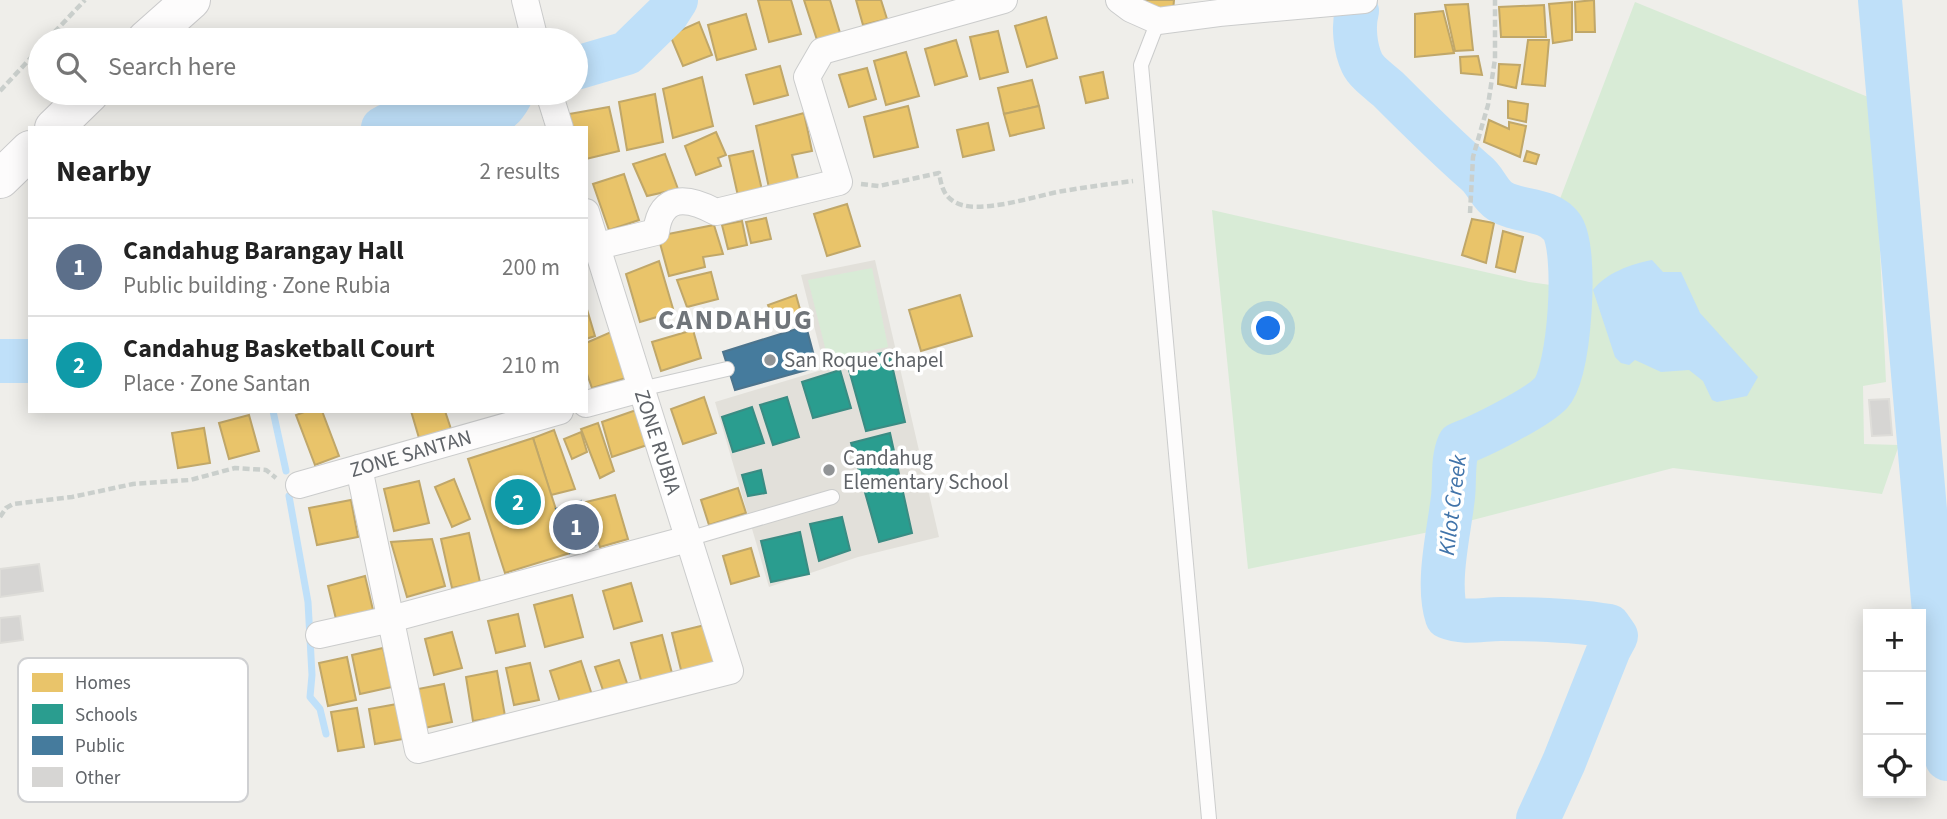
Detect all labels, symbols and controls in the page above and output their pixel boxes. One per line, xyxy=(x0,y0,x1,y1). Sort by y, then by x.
search box xyxy=(28,28,588,105)
icon: search xyxy=(52,48,90,86)
text: Search here xyxy=(108,48,236,85)
text: Nearby xyxy=(56,150,151,193)
text: 2 results xyxy=(480,155,560,188)
text: Candahug Barangay Hall xyxy=(123,232,404,269)
text: 1 xyxy=(73,251,85,284)
text: 200 m xyxy=(502,251,560,284)
text: Public building · Zone Rubia xyxy=(123,269,391,302)
district label: CANDAHUG xyxy=(658,300,814,340)
your location xyxy=(1251,311,1285,345)
text: Candahug Basketball Court xyxy=(123,330,435,367)
place label: San Roque Chapel xyxy=(784,345,944,375)
text: 2 xyxy=(73,349,85,382)
text: 210 m xyxy=(502,349,560,382)
marker: San Roque Chapel xyxy=(762,352,778,368)
text: Place · Zone Santan xyxy=(123,367,311,400)
street label: ZONE RUBIA xyxy=(627,386,689,499)
street label: ZONE SANTAN xyxy=(346,422,475,485)
place label: Candahug Elementary School xyxy=(843,443,1009,497)
water label: Kilot Creek xyxy=(1430,452,1475,557)
marker: Candahug Elementary School xyxy=(821,462,837,478)
pin: 2 xyxy=(495,476,541,528)
pin: 1 xyxy=(553,501,599,553)
map controls xyxy=(1863,609,1926,798)
button: + xyxy=(1863,609,1926,672)
legend xyxy=(18,658,248,802)
text: Homes xyxy=(75,670,131,697)
button: − xyxy=(1863,672,1926,735)
text: Schools xyxy=(75,702,138,729)
text: Public xyxy=(75,733,125,760)
button: locate xyxy=(1863,735,1926,798)
text: Other xyxy=(75,765,121,792)

